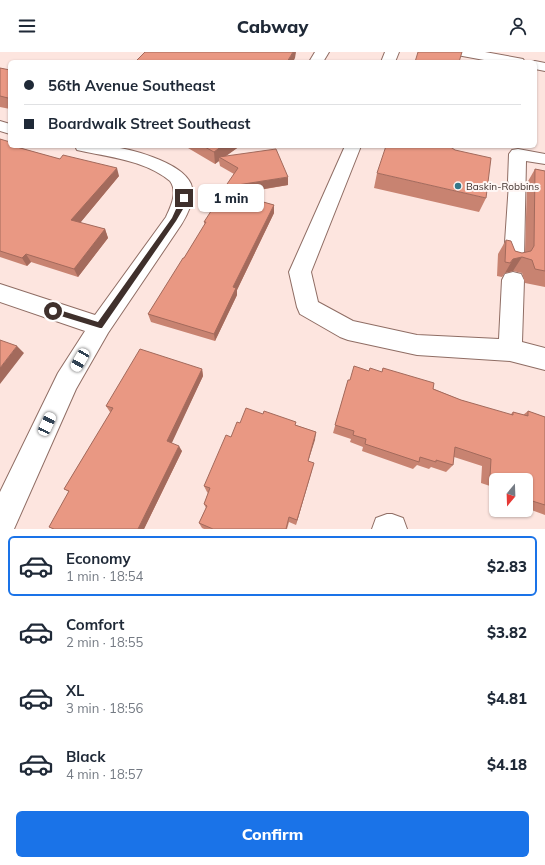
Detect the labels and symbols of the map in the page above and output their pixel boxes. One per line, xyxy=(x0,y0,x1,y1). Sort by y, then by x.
place label: Baskin-Robbins xyxy=(466,180,539,193)
marker: Baskin-Robbins xyxy=(453,181,463,191)
callout: 1 min xyxy=(198,184,264,212)
route end xyxy=(175,189,193,207)
route start xyxy=(44,302,62,320)
car xyxy=(69,347,91,373)
car xyxy=(36,411,58,437)
north arrow xyxy=(489,473,533,517)

